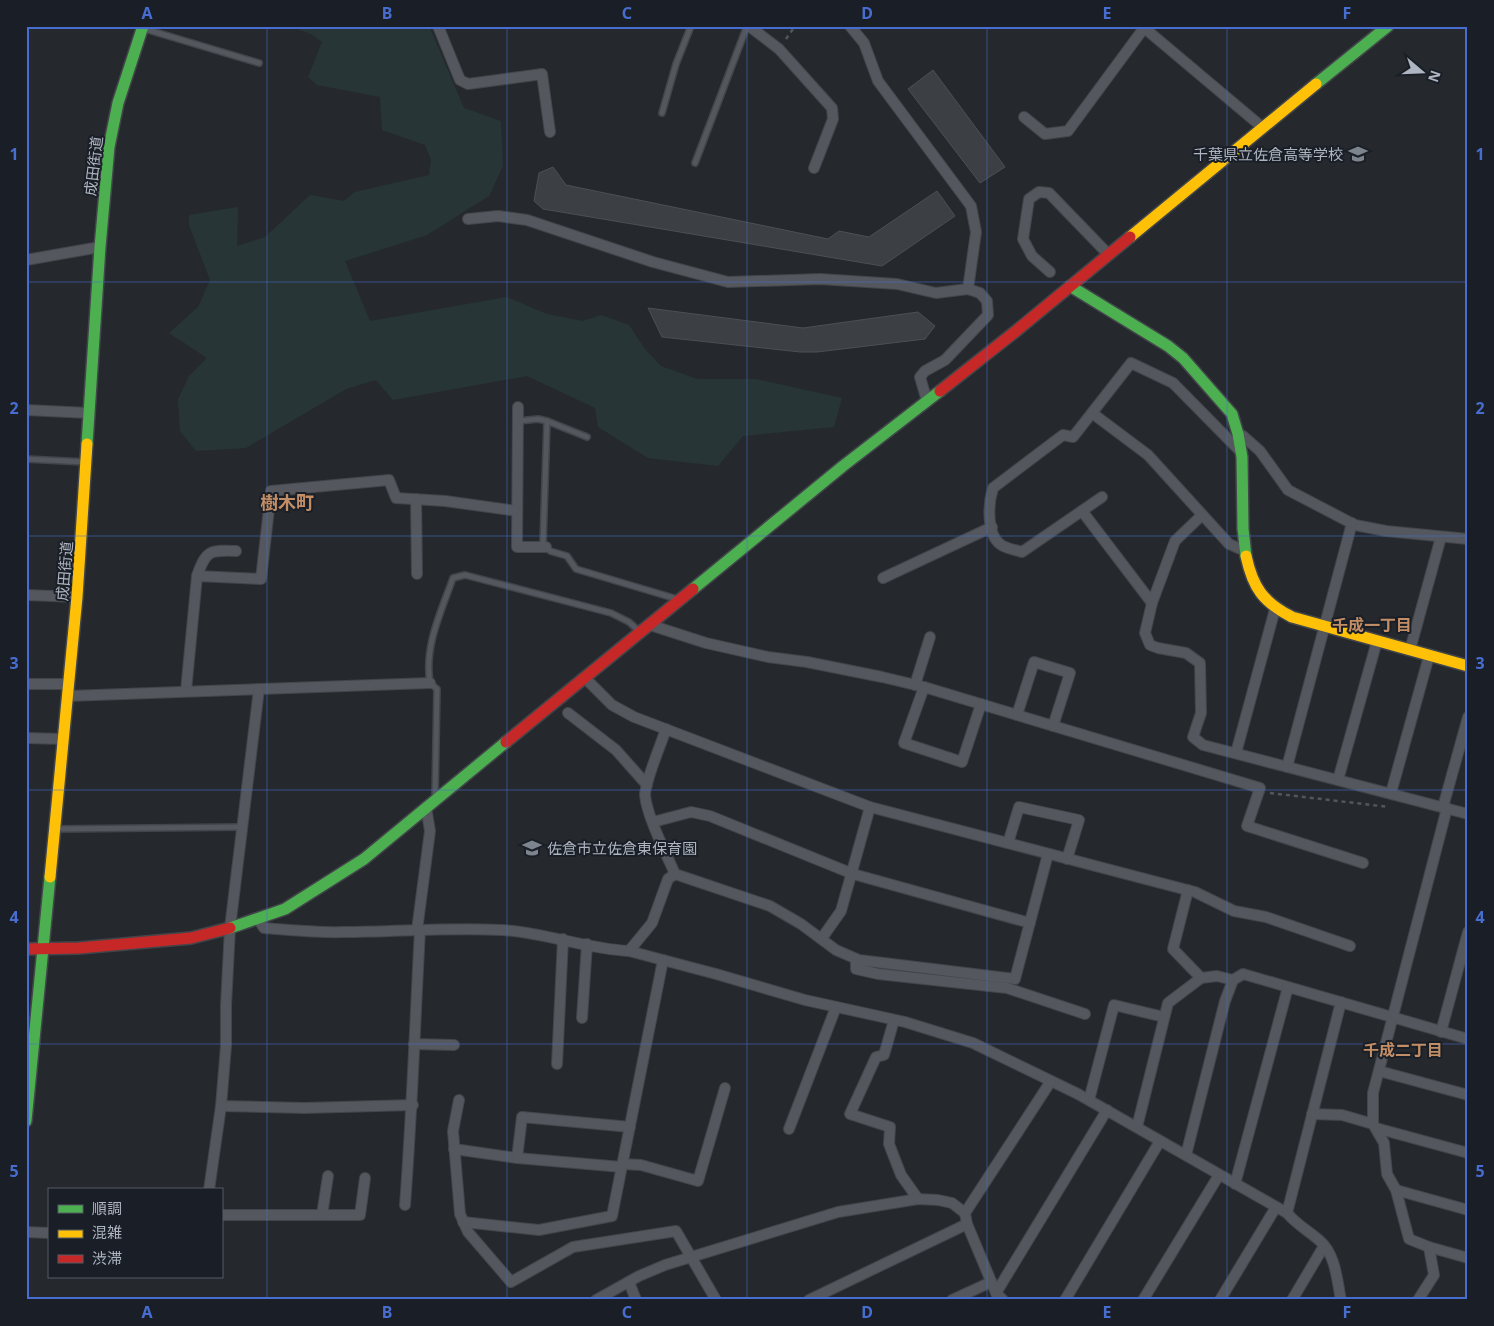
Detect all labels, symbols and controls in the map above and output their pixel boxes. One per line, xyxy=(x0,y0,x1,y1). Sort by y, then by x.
text: A xyxy=(141,2,153,24)
text: B xyxy=(382,2,392,24)
text: C xyxy=(622,2,632,24)
text: D xyxy=(861,2,873,24)
text: E xyxy=(1103,2,1112,24)
text: F xyxy=(1343,2,1351,24)
north arrow xyxy=(1396,48,1446,98)
text: N xyxy=(1424,68,1446,85)
street label: 成田街道 xyxy=(79,135,107,197)
text: 1 xyxy=(9,143,19,165)
school or university icon: 千葉県立佐倉高等学校 xyxy=(1347,143,1369,165)
text: 1 xyxy=(1475,143,1485,165)
place label: 千葉県立佐倉高等学校 xyxy=(1193,144,1343,164)
text: 2 xyxy=(9,397,19,419)
text: 2 xyxy=(1475,397,1485,419)
district label: 樹木町 xyxy=(260,490,314,514)
street label: 成田街道 xyxy=(51,540,77,602)
district label: 千成一丁目 xyxy=(1332,614,1412,636)
text: 3 xyxy=(9,652,19,674)
text: 3 xyxy=(1475,652,1485,674)
school or university icon: 佐倉市立佐倉東保育園 xyxy=(521,837,543,859)
place label: 佐倉市立佐倉東保育園 xyxy=(547,838,697,858)
text: 4 xyxy=(9,906,19,928)
text: 4 xyxy=(1475,906,1485,928)
district label: 千成二丁目 xyxy=(1363,1039,1443,1061)
text: 5 xyxy=(9,1160,19,1182)
text: 5 xyxy=(1475,1160,1485,1182)
legend xyxy=(48,1188,222,1278)
text: 順調 xyxy=(92,1198,122,1218)
text: 混雑 xyxy=(92,1222,122,1242)
text: 渋滞 xyxy=(92,1248,122,1268)
text: A xyxy=(141,1301,153,1323)
text: B xyxy=(382,1301,392,1323)
text: C xyxy=(622,1301,632,1323)
text: D xyxy=(861,1301,873,1323)
text: E xyxy=(1103,1301,1112,1323)
text: F xyxy=(1343,1301,1351,1323)

